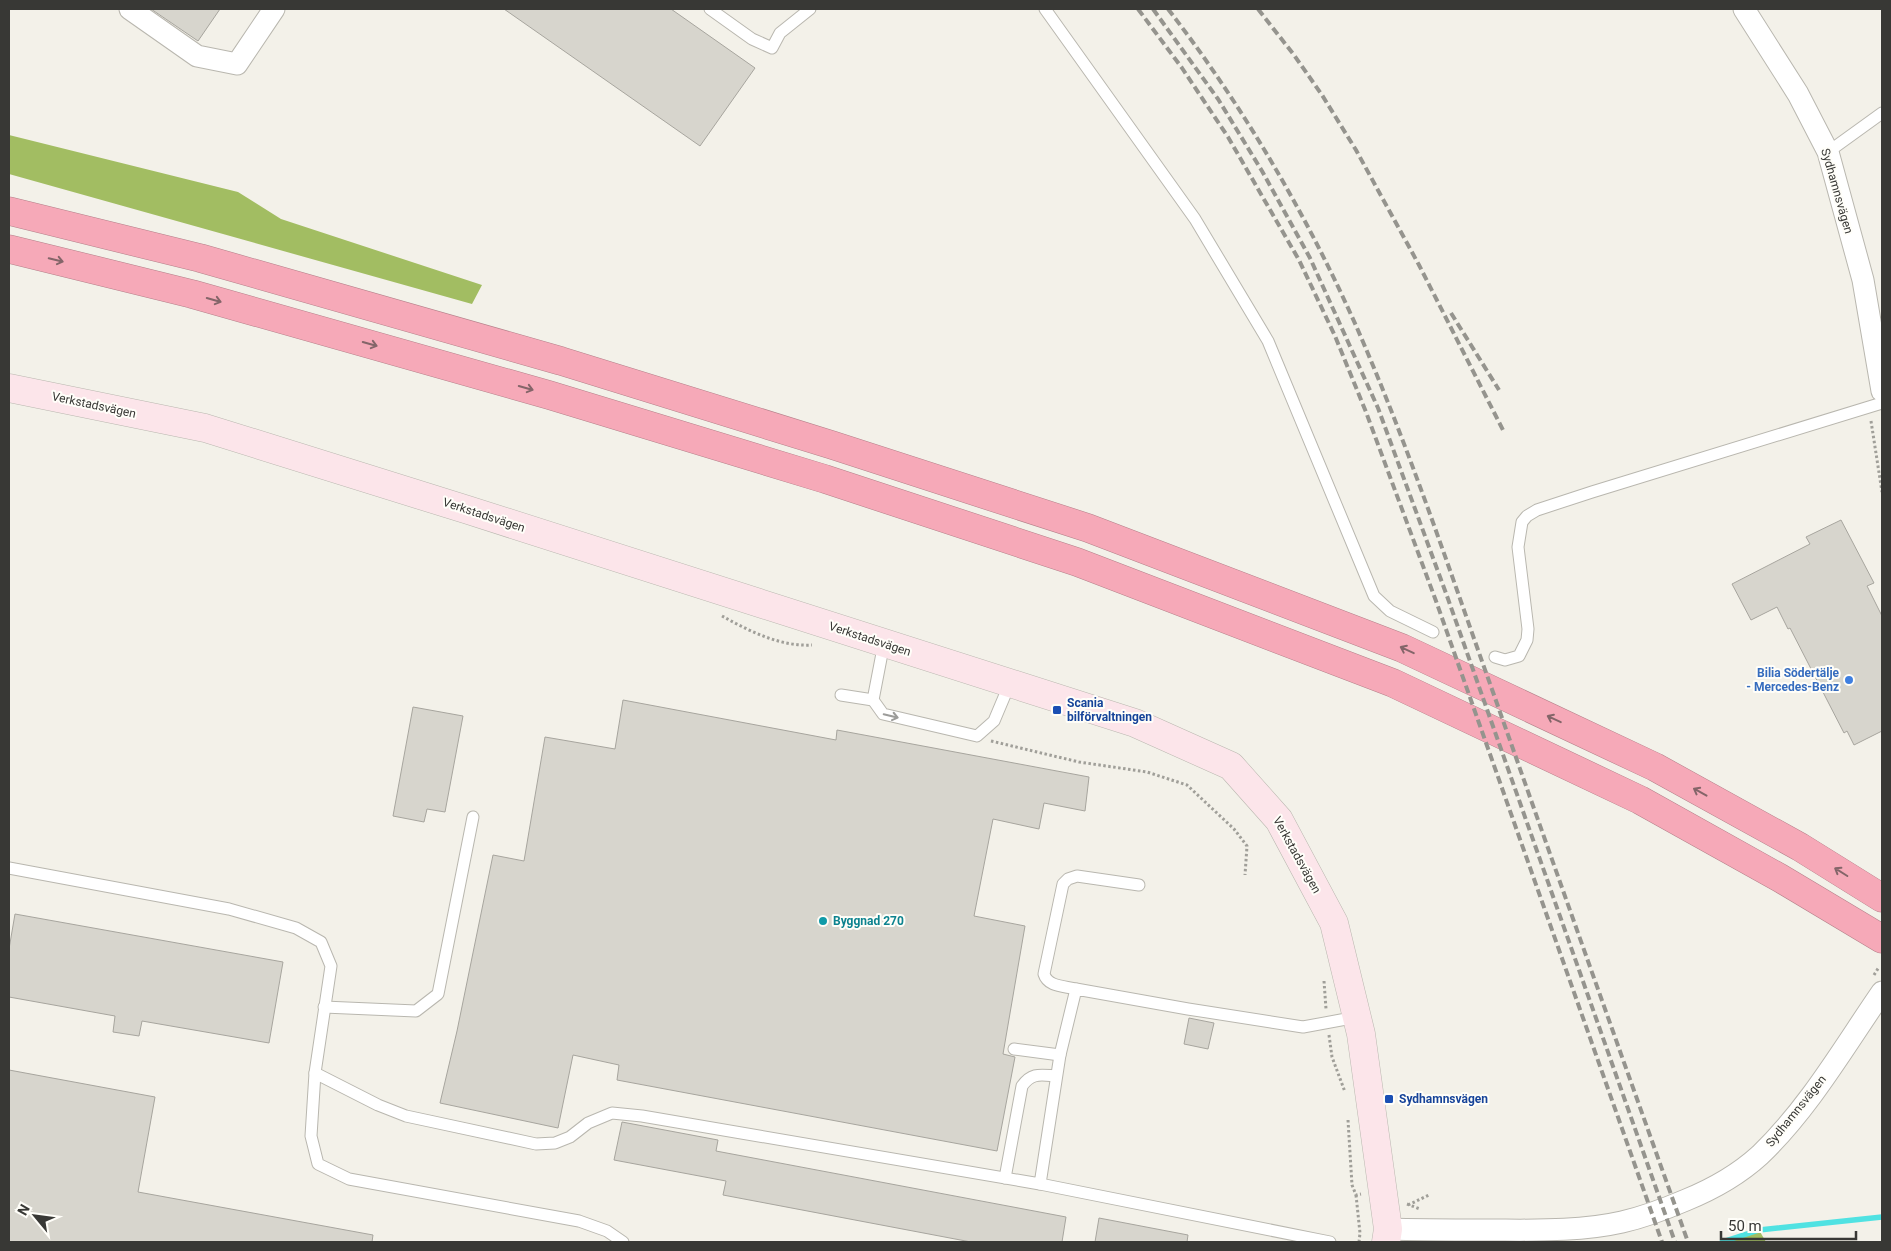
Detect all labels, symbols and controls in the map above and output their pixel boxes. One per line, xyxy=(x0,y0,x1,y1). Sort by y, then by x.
street label: Sydhamnsvägen xyxy=(1818,147,1856,235)
one-way arrow xyxy=(48,256,64,265)
one-way arrow xyxy=(205,296,221,305)
one-way arrow xyxy=(362,340,378,350)
one-way arrow xyxy=(518,384,534,394)
street label: Verkstadsvägen xyxy=(51,389,137,421)
street label: Verkstadsvägen xyxy=(441,495,527,535)
street label: Verkstadsvägen xyxy=(827,619,913,659)
one-way arrow xyxy=(1400,645,1415,655)
place label: Bilia Södertälje - Mercedes-Benz xyxy=(1746,666,1840,694)
marker: Bilia Södertälje - Mercedes-Benz xyxy=(1843,674,1855,686)
place label: Scania bilförvaltningen xyxy=(1067,696,1152,724)
marker: Scania bilförvaltningen xyxy=(1051,704,1063,716)
one-way arrow xyxy=(883,712,899,721)
one-way arrow xyxy=(1547,714,1562,724)
one-way arrow xyxy=(1693,786,1708,796)
street label: Verkstadsvägen xyxy=(1270,814,1324,896)
one-way arrow xyxy=(1834,867,1848,877)
place label: Byggnad 270 xyxy=(833,914,904,928)
marker: Byggnad 270 xyxy=(817,915,829,927)
street label: Sydhamnsvägen xyxy=(1763,1072,1829,1150)
place label: Sydhamnsvägen xyxy=(1399,1092,1488,1106)
marker: Sydhamnsvägen xyxy=(1383,1093,1395,1105)
north arrow xyxy=(10,1191,60,1241)
text: N xyxy=(14,1201,33,1218)
scale bar xyxy=(1721,1208,1856,1240)
text: 50 m xyxy=(1728,1217,1762,1235)

